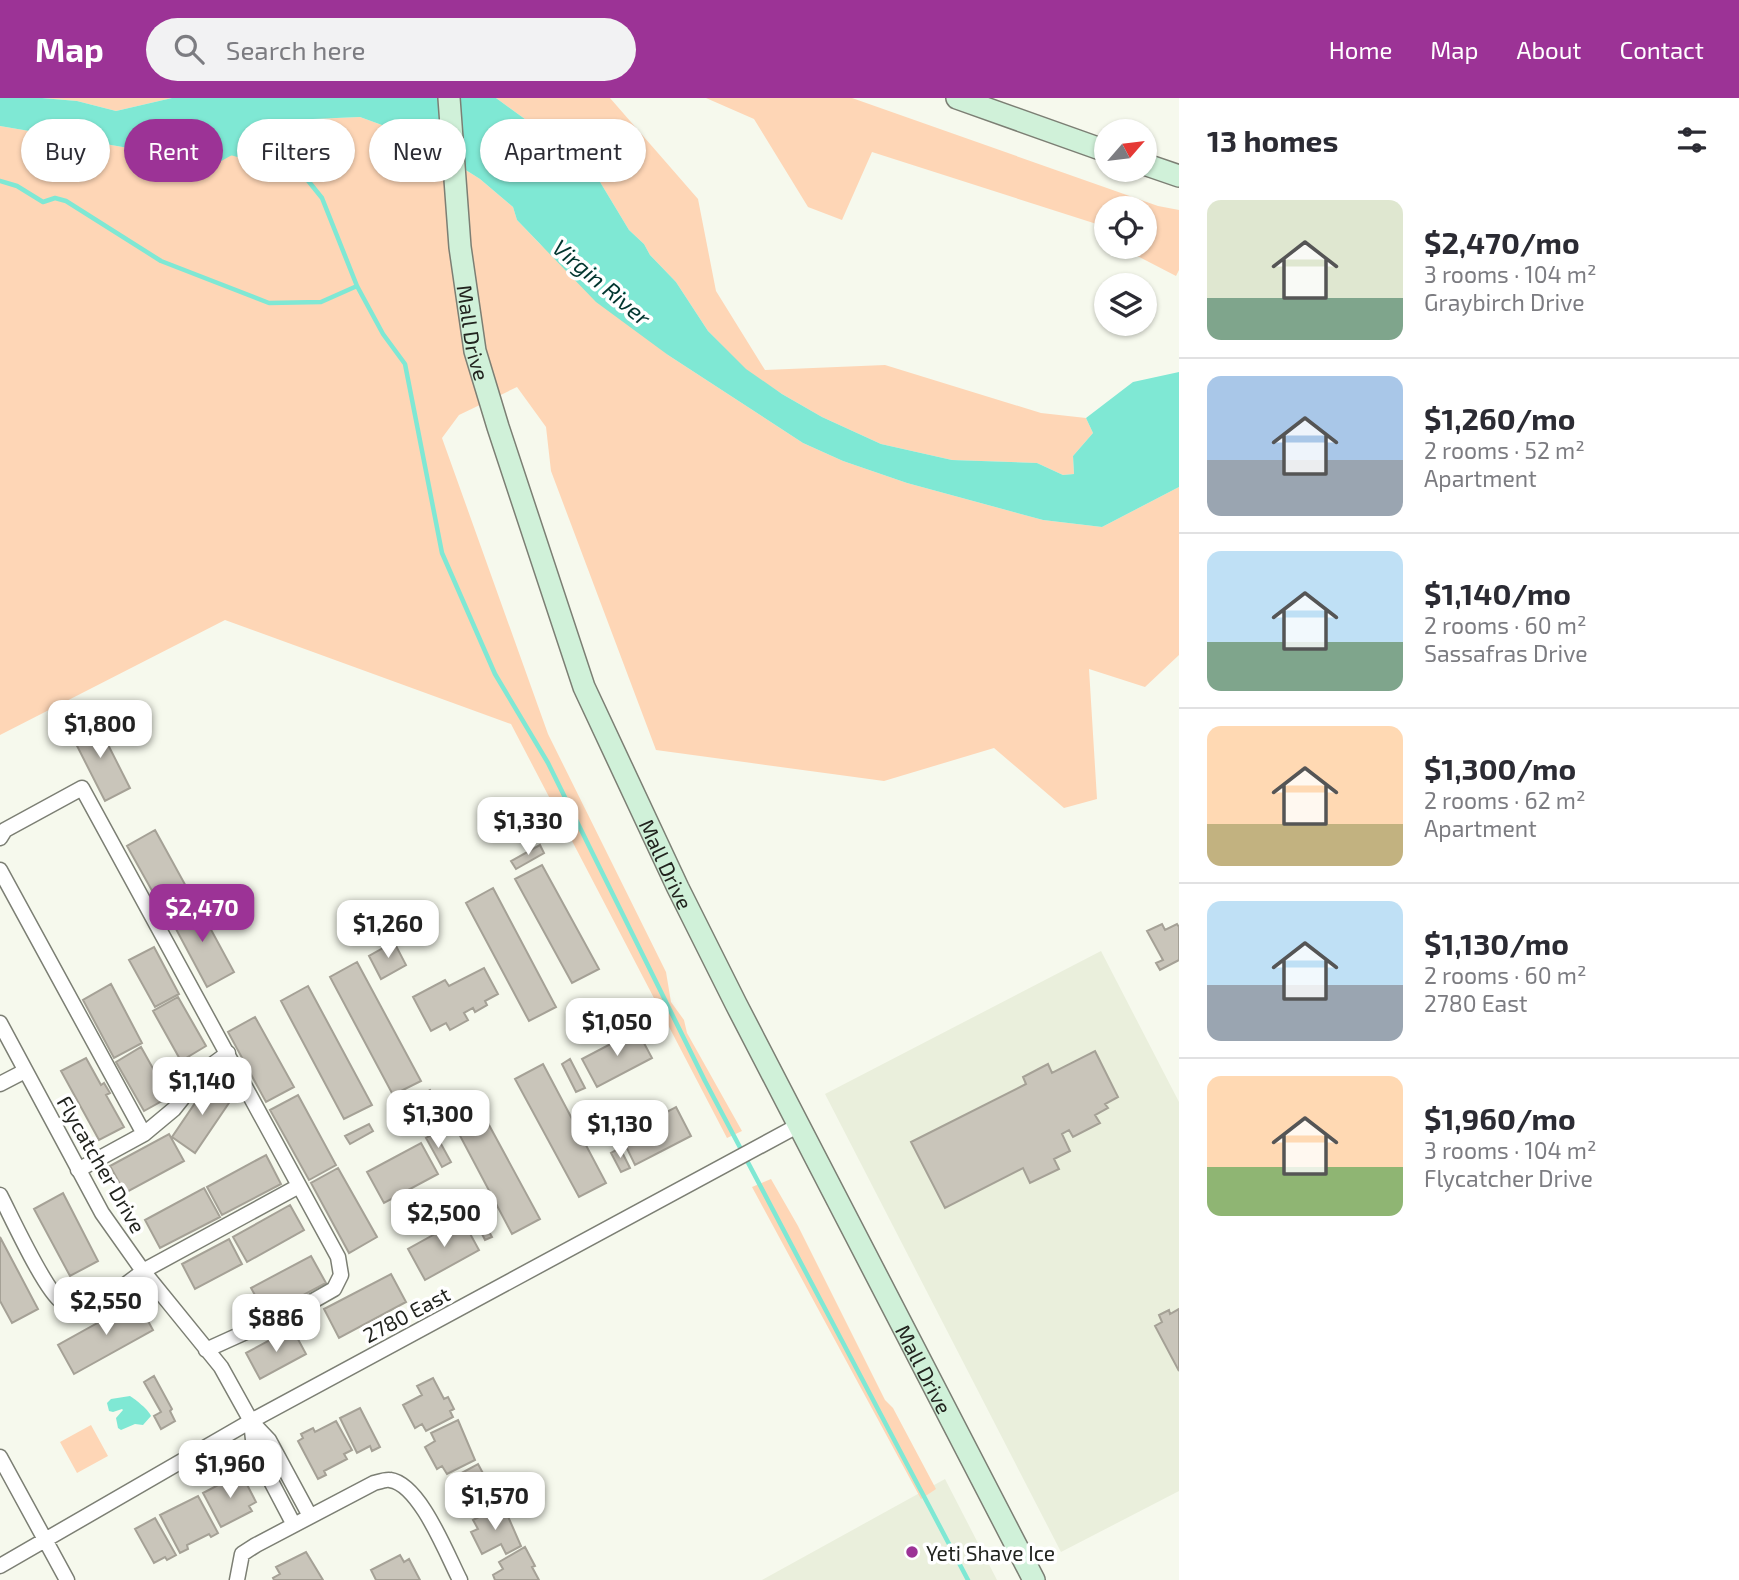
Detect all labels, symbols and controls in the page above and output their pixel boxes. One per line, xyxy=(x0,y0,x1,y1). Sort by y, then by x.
search box xyxy=(146,18,636,81)
text: Map xyxy=(35,29,104,69)
icon: search xyxy=(170,30,208,68)
text: Search here xyxy=(226,34,365,65)
text: Home xyxy=(1329,35,1392,64)
text: Map xyxy=(1430,35,1478,64)
text: About xyxy=(1516,35,1582,64)
text: Contact xyxy=(1620,35,1704,64)
chip: Buy xyxy=(21,119,110,182)
chip: Rent xyxy=(124,119,223,182)
chip: Filters xyxy=(237,119,355,182)
chip: New xyxy=(369,119,466,182)
chip: Apartment xyxy=(480,119,646,182)
north arrow xyxy=(1094,119,1157,182)
map controls xyxy=(1094,119,1157,336)
icon: filters xyxy=(1673,121,1711,159)
text: 13 homes xyxy=(1207,122,1338,158)
button: locate xyxy=(1094,196,1157,259)
text: $2,470/mo xyxy=(1424,224,1580,260)
icon: home xyxy=(1263,228,1347,312)
water label: Virgin River xyxy=(547,233,657,332)
text: 3 rooms · 104 m² xyxy=(1424,260,1596,288)
button: layers xyxy=(1094,273,1157,336)
street label: Mall Drive xyxy=(453,283,496,383)
text: Graybirch Drive xyxy=(1424,288,1585,316)
text: $1,260/mo xyxy=(1424,400,1575,436)
icon: home xyxy=(1263,404,1347,488)
text: 2 rooms · 52 m² xyxy=(1424,436,1585,464)
text: Apartment xyxy=(1424,464,1537,492)
text: $1,140/mo xyxy=(1424,575,1571,611)
icon: home xyxy=(1263,579,1347,663)
text: 2 rooms · 60 m² xyxy=(1424,611,1586,639)
text: Sassafras Drive xyxy=(1424,639,1588,667)
pin: $1,800 xyxy=(43,700,157,760)
text: $1,800 xyxy=(64,709,136,737)
text: $1,300/mo xyxy=(1424,750,1576,786)
icon: home xyxy=(1263,754,1347,838)
text: 2 rooms · 62 m² xyxy=(1424,786,1586,814)
pin: $1,330 xyxy=(471,798,585,857)
text: $1,330 xyxy=(493,806,563,834)
text: Apartment xyxy=(1424,814,1537,842)
street label: Mall Drive xyxy=(635,815,699,913)
pin: $2,470 xyxy=(145,884,259,944)
text: $2,470 xyxy=(165,893,239,921)
pin: $1,260 xyxy=(331,900,445,960)
text: $1,260 xyxy=(353,909,423,937)
text: $1,130/mo xyxy=(1424,925,1569,961)
icon: home xyxy=(1263,929,1347,1013)
text: 2 rooms · 60 m² xyxy=(1424,961,1586,989)
text: 2780 East xyxy=(1424,989,1528,1017)
pin: $1,050 xyxy=(560,998,674,1058)
text: $1,050 xyxy=(582,1007,652,1035)
pin: $1,140 xyxy=(145,1058,259,1117)
text: $1,140 xyxy=(169,1066,235,1094)
pin: $1,300 xyxy=(381,1090,495,1150)
street label: Flycatcher Drive xyxy=(53,1091,151,1237)
text: $1,300 xyxy=(403,1099,473,1127)
pin: $1,130 xyxy=(563,1100,677,1160)
text: $1,960/mo xyxy=(1424,1100,1576,1136)
icon: home xyxy=(1263,1104,1347,1188)
text: $1,130 xyxy=(587,1109,653,1137)
text: 3 rooms · 104 m² xyxy=(1424,1136,1596,1164)
text: Flycatcher Drive xyxy=(1424,1164,1593,1192)
pin: $2,500 xyxy=(387,1190,501,1249)
text: $2,500 xyxy=(407,1198,481,1226)
pin: $2,550 xyxy=(49,1278,163,1337)
street label: 2780 East xyxy=(358,1281,454,1347)
text: $2,550 xyxy=(70,1286,142,1314)
pin: $886 xyxy=(235,1294,317,1354)
text: $886 xyxy=(248,1303,304,1331)
street label: Mall Drive xyxy=(891,1320,958,1417)
pin: $1,960 xyxy=(173,1440,287,1500)
text: $1,960 xyxy=(195,1449,265,1477)
pin: $1,570 xyxy=(438,1472,552,1532)
text: $1,570 xyxy=(461,1481,529,1509)
place label: Yeti Shave Ice xyxy=(926,1540,1055,1565)
marker: Yeti Shave Ice xyxy=(904,1544,920,1560)

